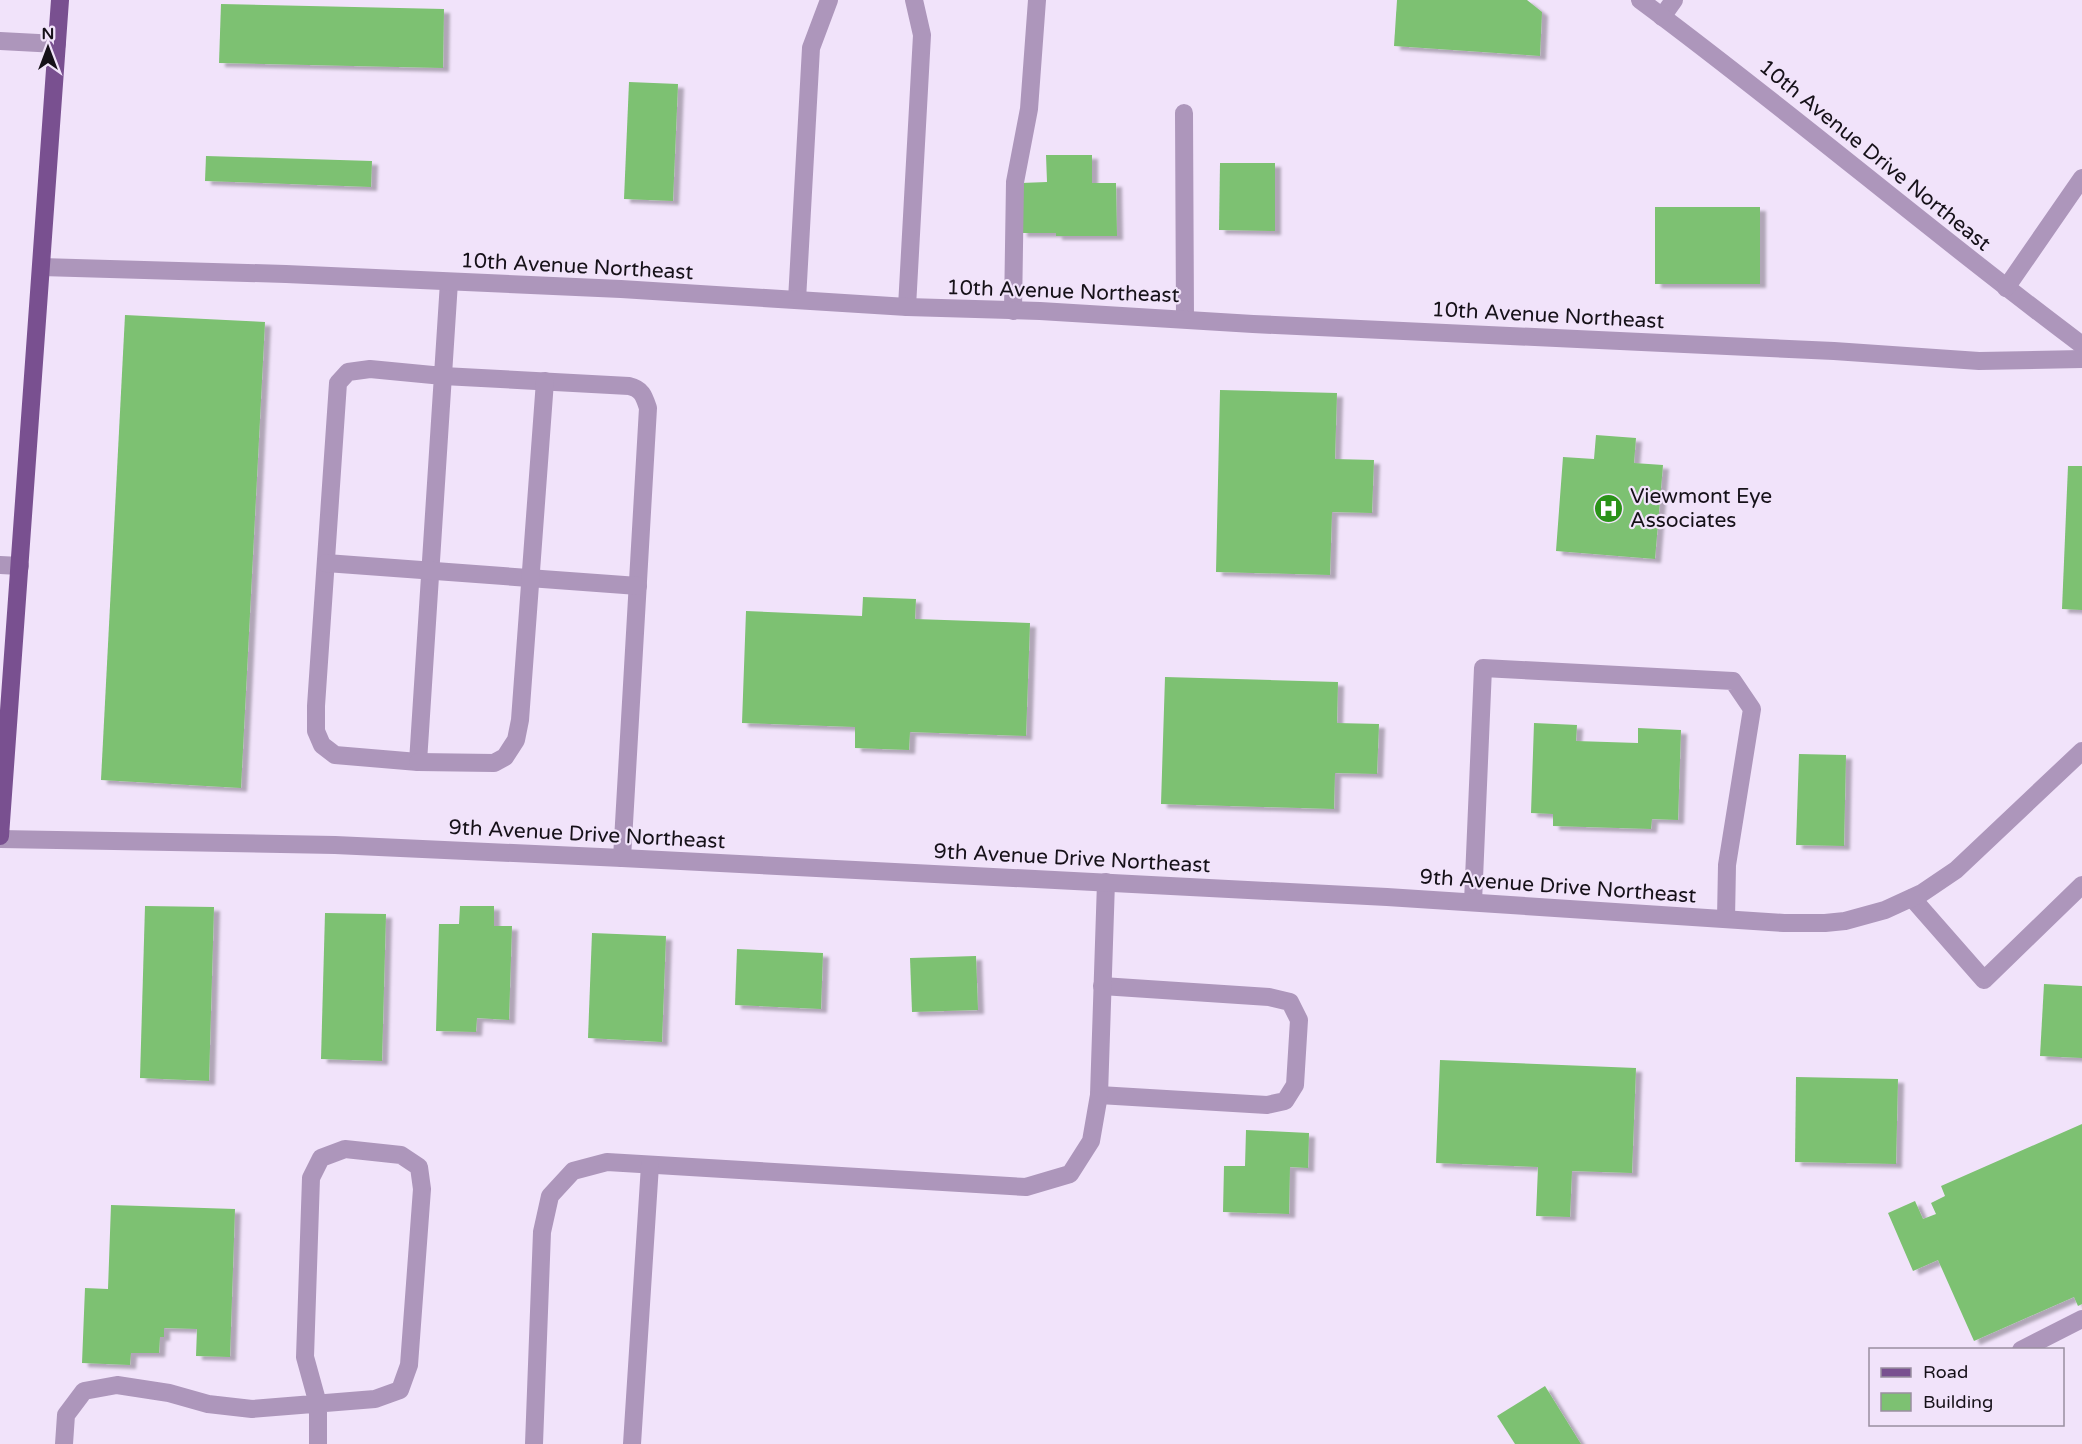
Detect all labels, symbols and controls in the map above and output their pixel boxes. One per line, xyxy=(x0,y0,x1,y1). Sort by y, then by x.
north arrow xyxy=(18,18,78,78)
text: N xyxy=(42,24,54,44)
street label: 10th Avenue Drive Northeast xyxy=(1754,54,1995,256)
street label: 10th Avenue Northeast xyxy=(460,248,694,285)
street label: 10th Avenue Northeast xyxy=(946,275,1180,308)
street label: 10th Avenue Northeast xyxy=(1431,297,1665,334)
place label: Viewmont Eye Associates xyxy=(1630,484,1772,533)
hospital icon: Viewmont Eye Associates xyxy=(1593,492,1625,524)
street label: 9th Avenue Drive Northeast xyxy=(448,815,726,854)
street label: 9th Avenue Drive Northeast xyxy=(933,839,1211,878)
street label: 9th Avenue Drive Northeast xyxy=(1419,864,1697,909)
legend xyxy=(1869,1348,2064,1426)
text: Road xyxy=(1923,1361,1968,1383)
text: Building xyxy=(1923,1391,1993,1413)

